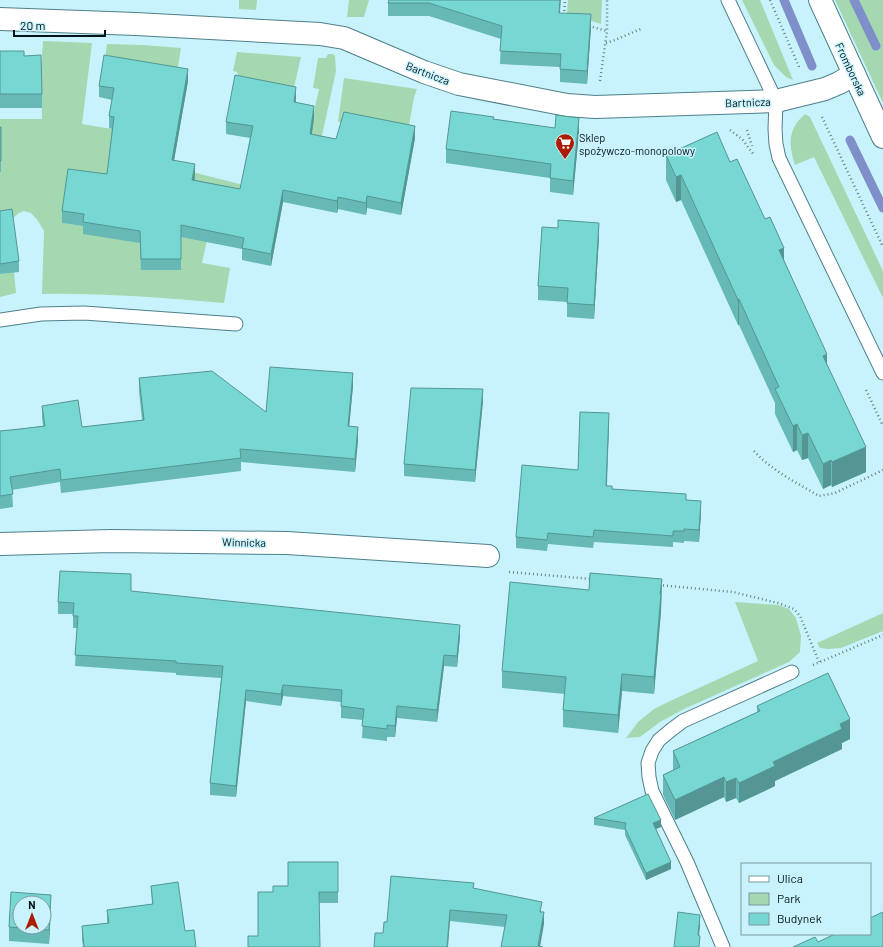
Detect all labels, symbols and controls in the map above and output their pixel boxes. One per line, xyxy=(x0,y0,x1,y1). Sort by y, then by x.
scale bar xyxy=(14,12,105,38)
text: 20 m xyxy=(20,18,46,32)
street label: Fromborska xyxy=(833,40,869,98)
street label: Bartnicza xyxy=(404,59,452,87)
street label: Bartnicza xyxy=(725,95,771,109)
place label: Sklep spożywczo-monopolowy xyxy=(579,131,695,157)
supermarket icon: Sklep spożywczo-monopolowy xyxy=(554,132,576,160)
street label: Winnicka xyxy=(222,535,266,549)
legend xyxy=(741,863,871,935)
text: Ulica xyxy=(777,871,803,885)
text: Park xyxy=(777,891,801,905)
north arrow xyxy=(12,895,52,935)
text: N xyxy=(28,898,36,911)
text: Budynek xyxy=(777,911,822,925)

